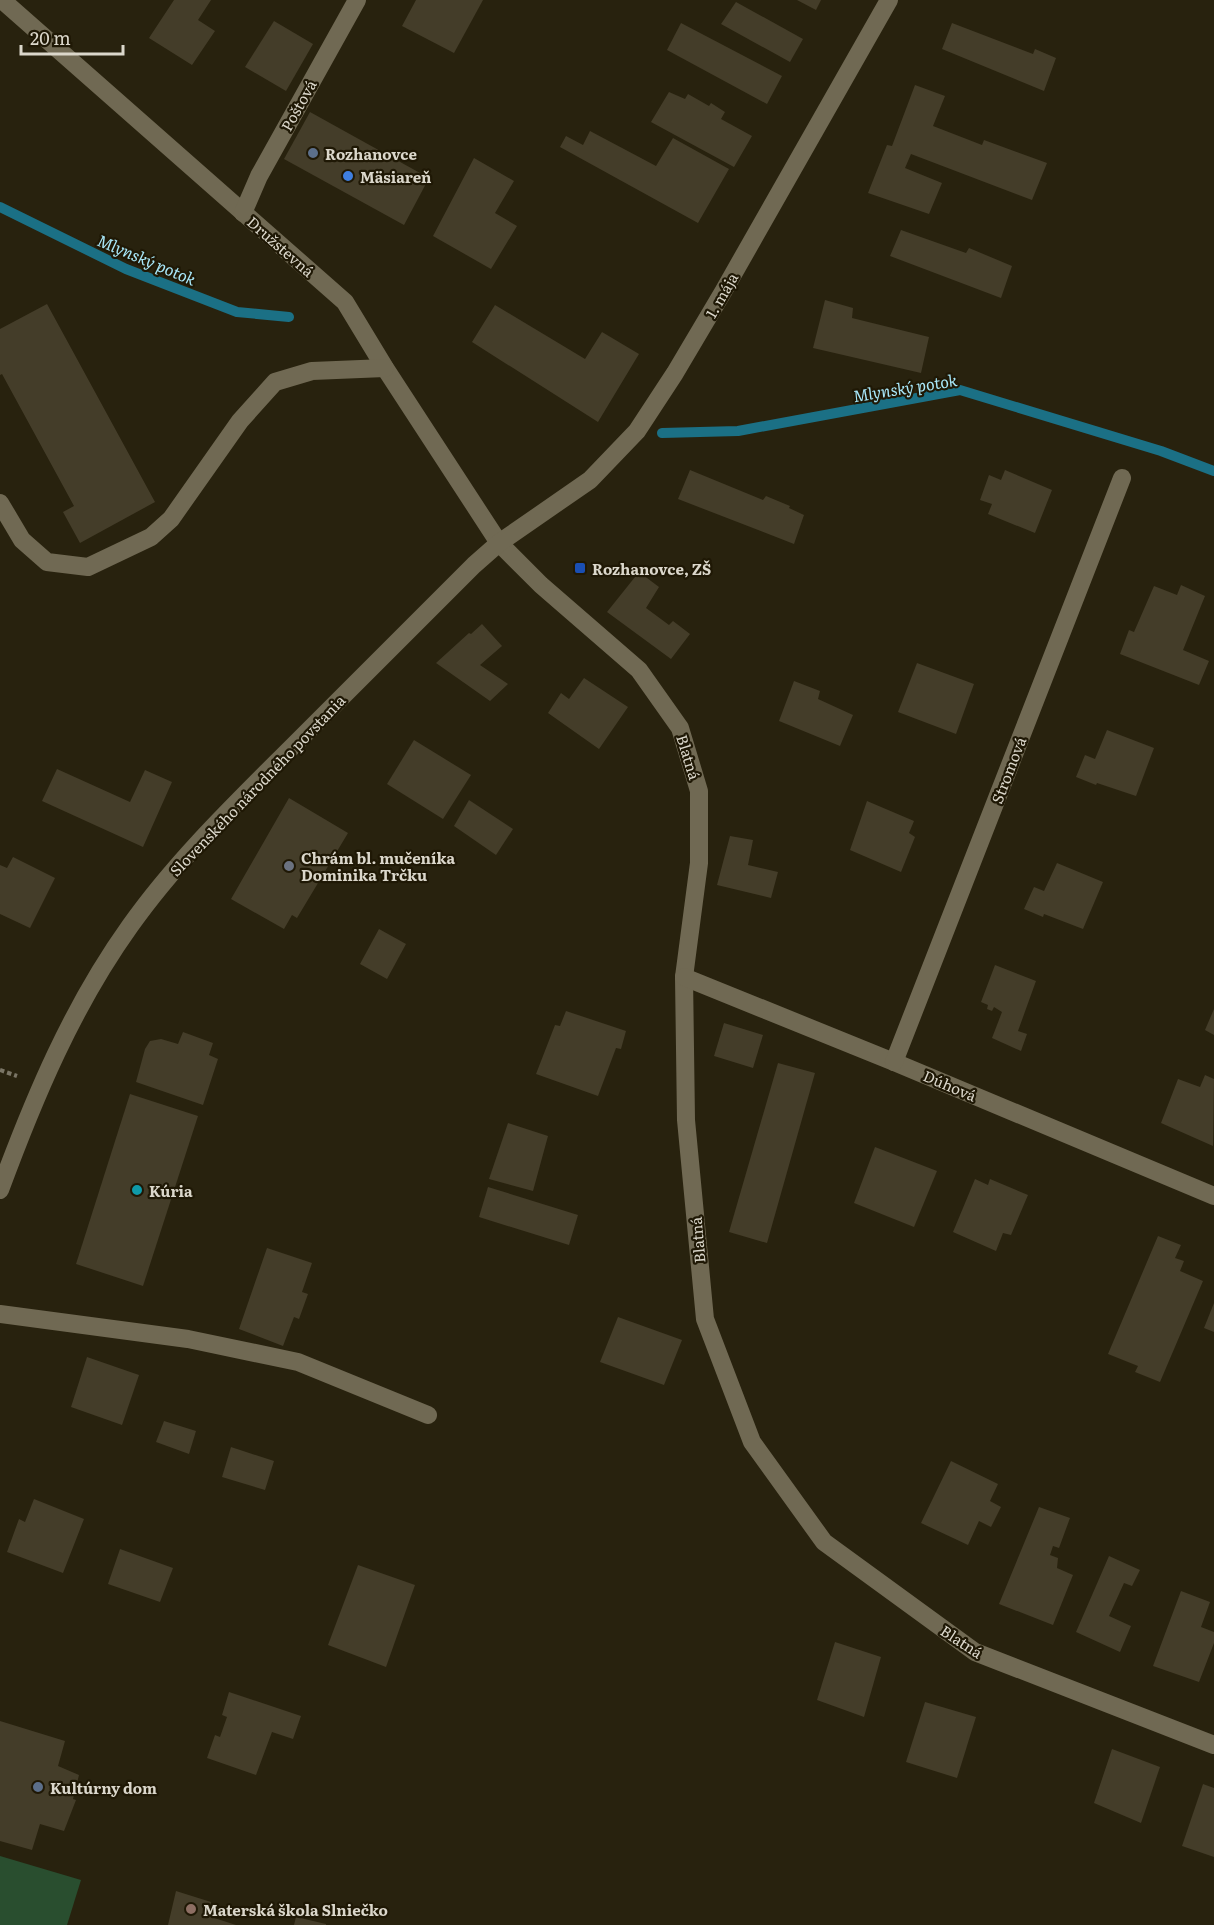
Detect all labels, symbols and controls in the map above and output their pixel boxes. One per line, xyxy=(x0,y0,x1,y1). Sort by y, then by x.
scale bar xyxy=(21,18,123,56)
text: 20 m xyxy=(30,24,71,51)
street label: Poštová xyxy=(274,74,322,135)
place label: Rozhanovce xyxy=(325,142,417,165)
marker: Rozhanovce xyxy=(306,146,320,160)
place label: Mäsiareň xyxy=(360,165,432,188)
marker: Mäsiareň xyxy=(341,169,355,183)
street label: Družstevná xyxy=(242,210,320,282)
water label: Mlynský potok xyxy=(94,227,200,291)
street label: 1. mája xyxy=(699,267,744,322)
water label: Mlynský potok xyxy=(851,367,959,407)
place label: Rozhanovce, ZŠ xyxy=(592,557,711,580)
marker: Rozhanovce, ZŠ xyxy=(573,561,587,575)
street label: Slovenského národného povstania xyxy=(164,688,351,881)
street label: Blatná xyxy=(671,731,707,783)
street label: Stromová xyxy=(985,732,1032,807)
place label: Chrám bl. mučeníka Dominika Trčku xyxy=(301,846,455,886)
marker: Chrám bl. mučeníka Dominika Trčku xyxy=(282,859,296,873)
street label: Dúhová xyxy=(920,1063,981,1107)
place label: Kúria xyxy=(149,1179,193,1202)
marker: Kúria xyxy=(130,1183,144,1197)
street label: Blatná xyxy=(683,1215,710,1264)
street label: Blatná xyxy=(936,1619,988,1664)
place label: Kultúrny dom xyxy=(50,1776,157,1799)
marker: Kultúrny dom xyxy=(31,1780,45,1794)
place label: Materská škola Slniečko xyxy=(203,1898,388,1921)
marker: Materská škola Slniečko xyxy=(184,1902,198,1916)

